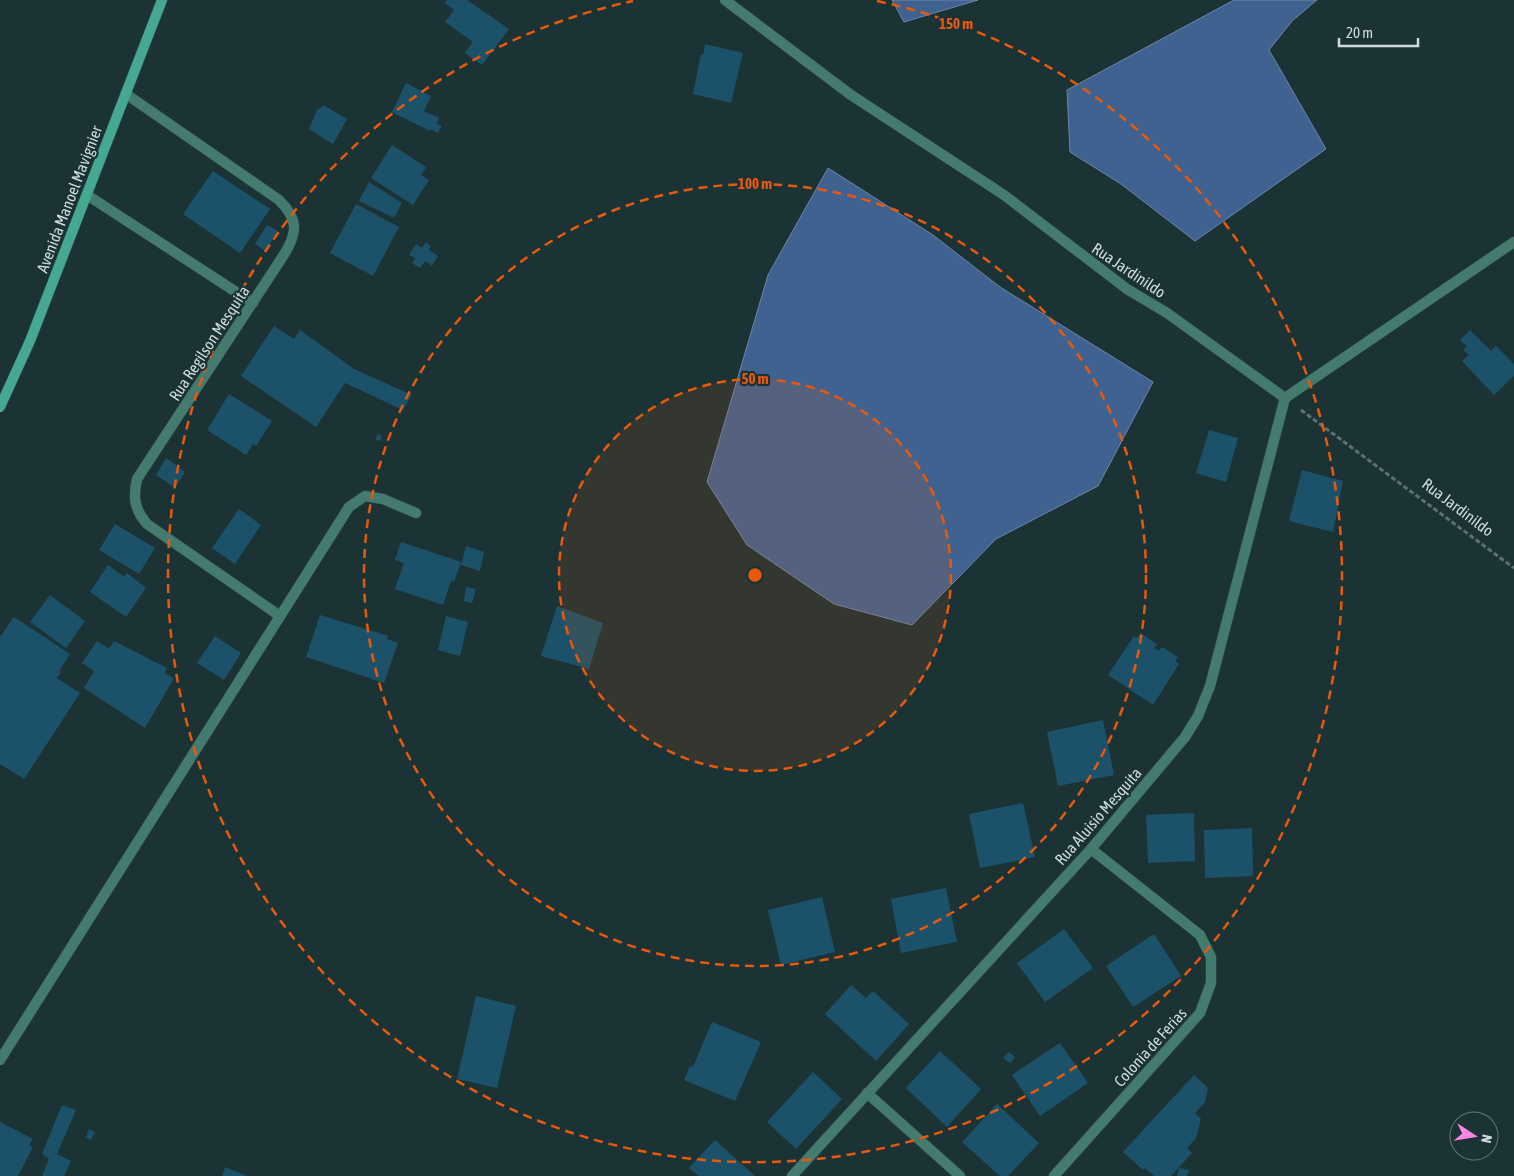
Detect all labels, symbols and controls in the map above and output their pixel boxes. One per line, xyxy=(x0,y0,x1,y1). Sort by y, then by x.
text: 150 m xyxy=(939,15,973,32)
scale bar xyxy=(1339,15,1418,47)
text: 20 m xyxy=(1346,24,1373,41)
street label: Avenida Manoel Mavignier xyxy=(33,123,106,275)
text: 100 m xyxy=(738,175,772,192)
street label: Rua Jardinildo xyxy=(1089,239,1169,301)
street label: Rua Regilson Mesquita xyxy=(165,282,254,404)
text: 50 m xyxy=(742,370,769,387)
street label: Rua Jardinildo xyxy=(1419,474,1497,540)
centre of rings xyxy=(746,566,764,584)
street label: Rua Aluisio Mesquita xyxy=(1051,764,1146,869)
street label: Colonia de Ferias xyxy=(1110,1004,1190,1090)
north arrow xyxy=(1449,1111,1499,1161)
text: N xyxy=(1478,1133,1495,1144)

